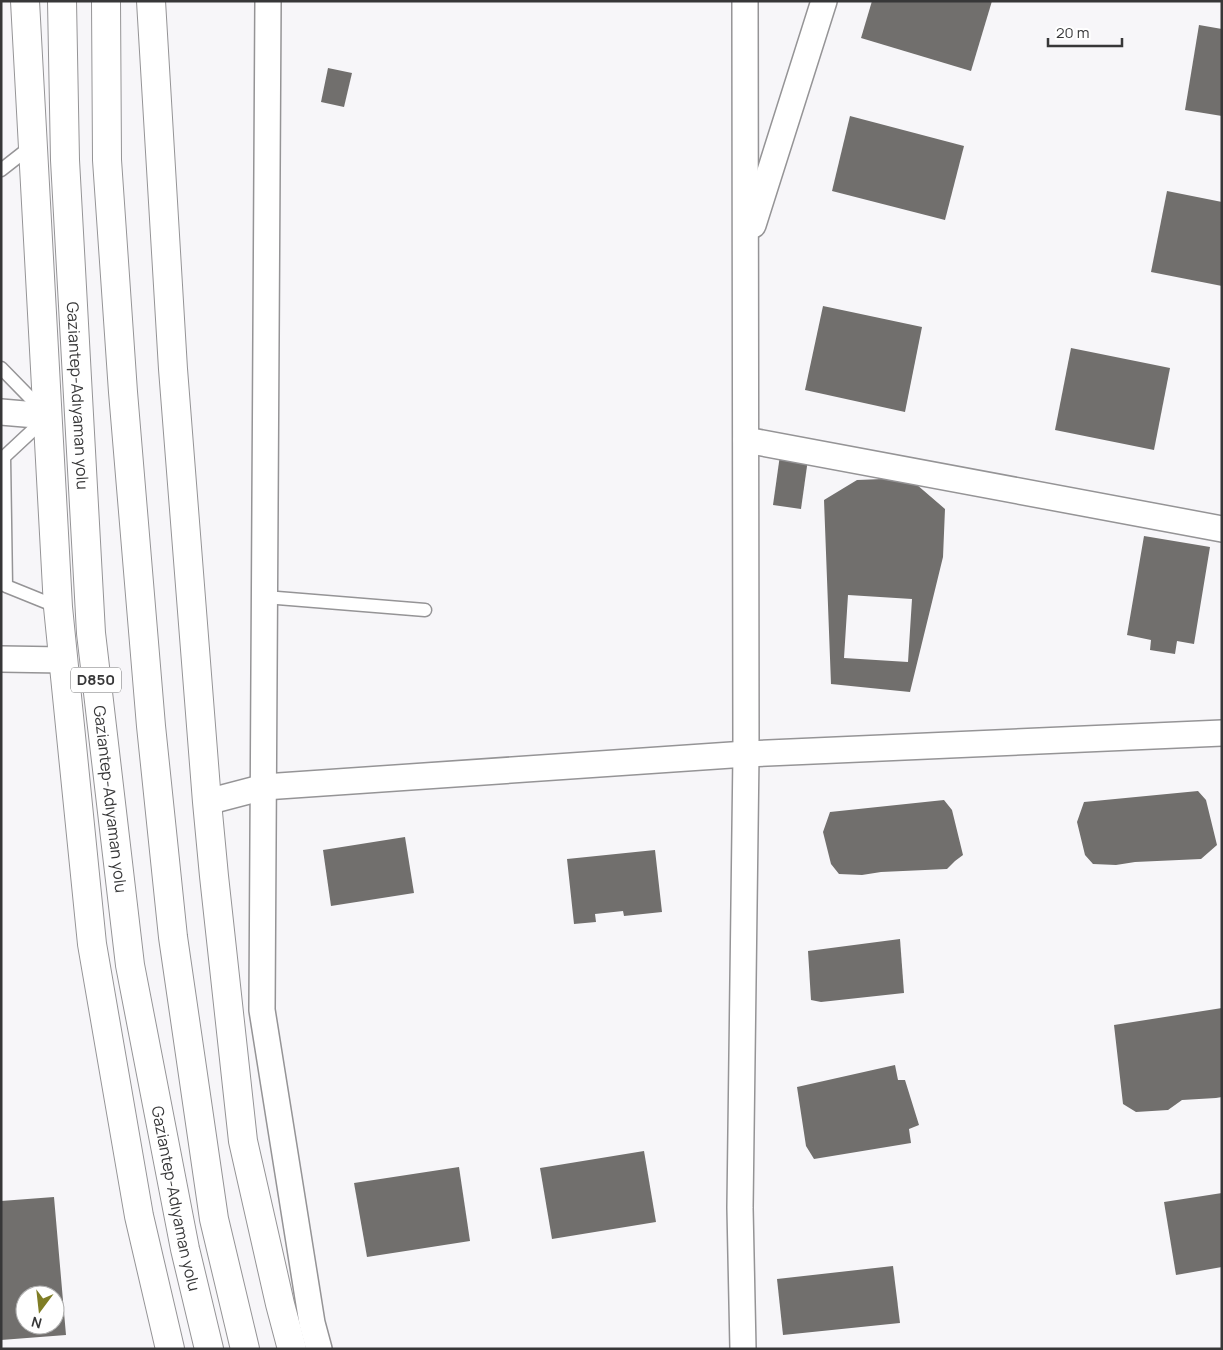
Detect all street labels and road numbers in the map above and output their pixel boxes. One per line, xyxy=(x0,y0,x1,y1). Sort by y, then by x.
street label: Gaziantep-Adıyaman yolu xyxy=(62,301,94,490)
road number: D850 xyxy=(71,668,121,692)
street label: Gaziantep-Adıyaman yolu xyxy=(89,704,132,894)
street label: Gaziantep-Adıyaman yolu xyxy=(147,1104,206,1293)

